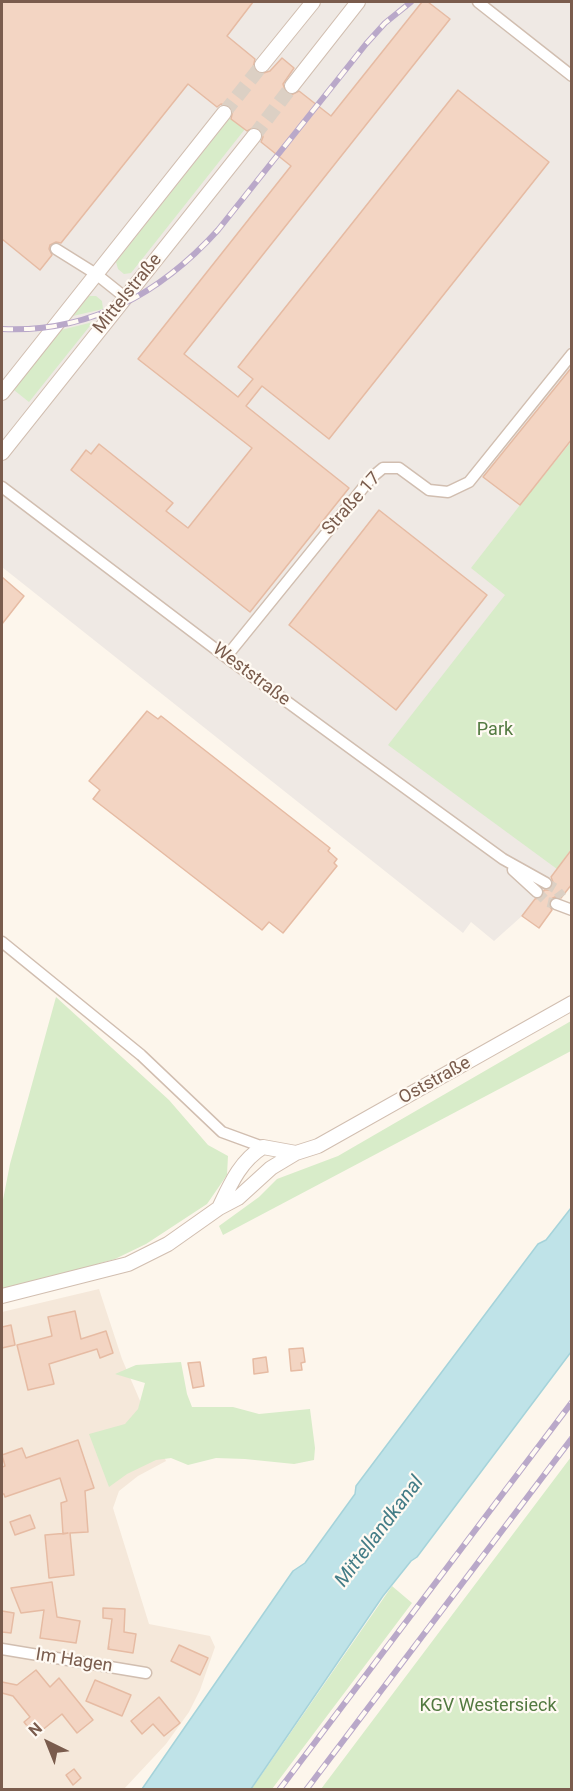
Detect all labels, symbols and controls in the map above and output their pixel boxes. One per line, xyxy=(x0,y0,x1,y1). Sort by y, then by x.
street label: Mittelstraße xyxy=(89,250,167,338)
street label: Straße 17 xyxy=(318,468,386,540)
street label: Weststraße xyxy=(208,639,294,711)
park label: Park xyxy=(477,719,513,741)
street label: Oststraße xyxy=(395,1053,475,1109)
water label: Mittellandkanal xyxy=(331,1472,429,1592)
street label: Im Hagen xyxy=(34,1644,114,1678)
park label: KGV Westersieck xyxy=(419,1695,557,1717)
north arrow xyxy=(18,1713,78,1773)
text: N xyxy=(25,1719,46,1740)

